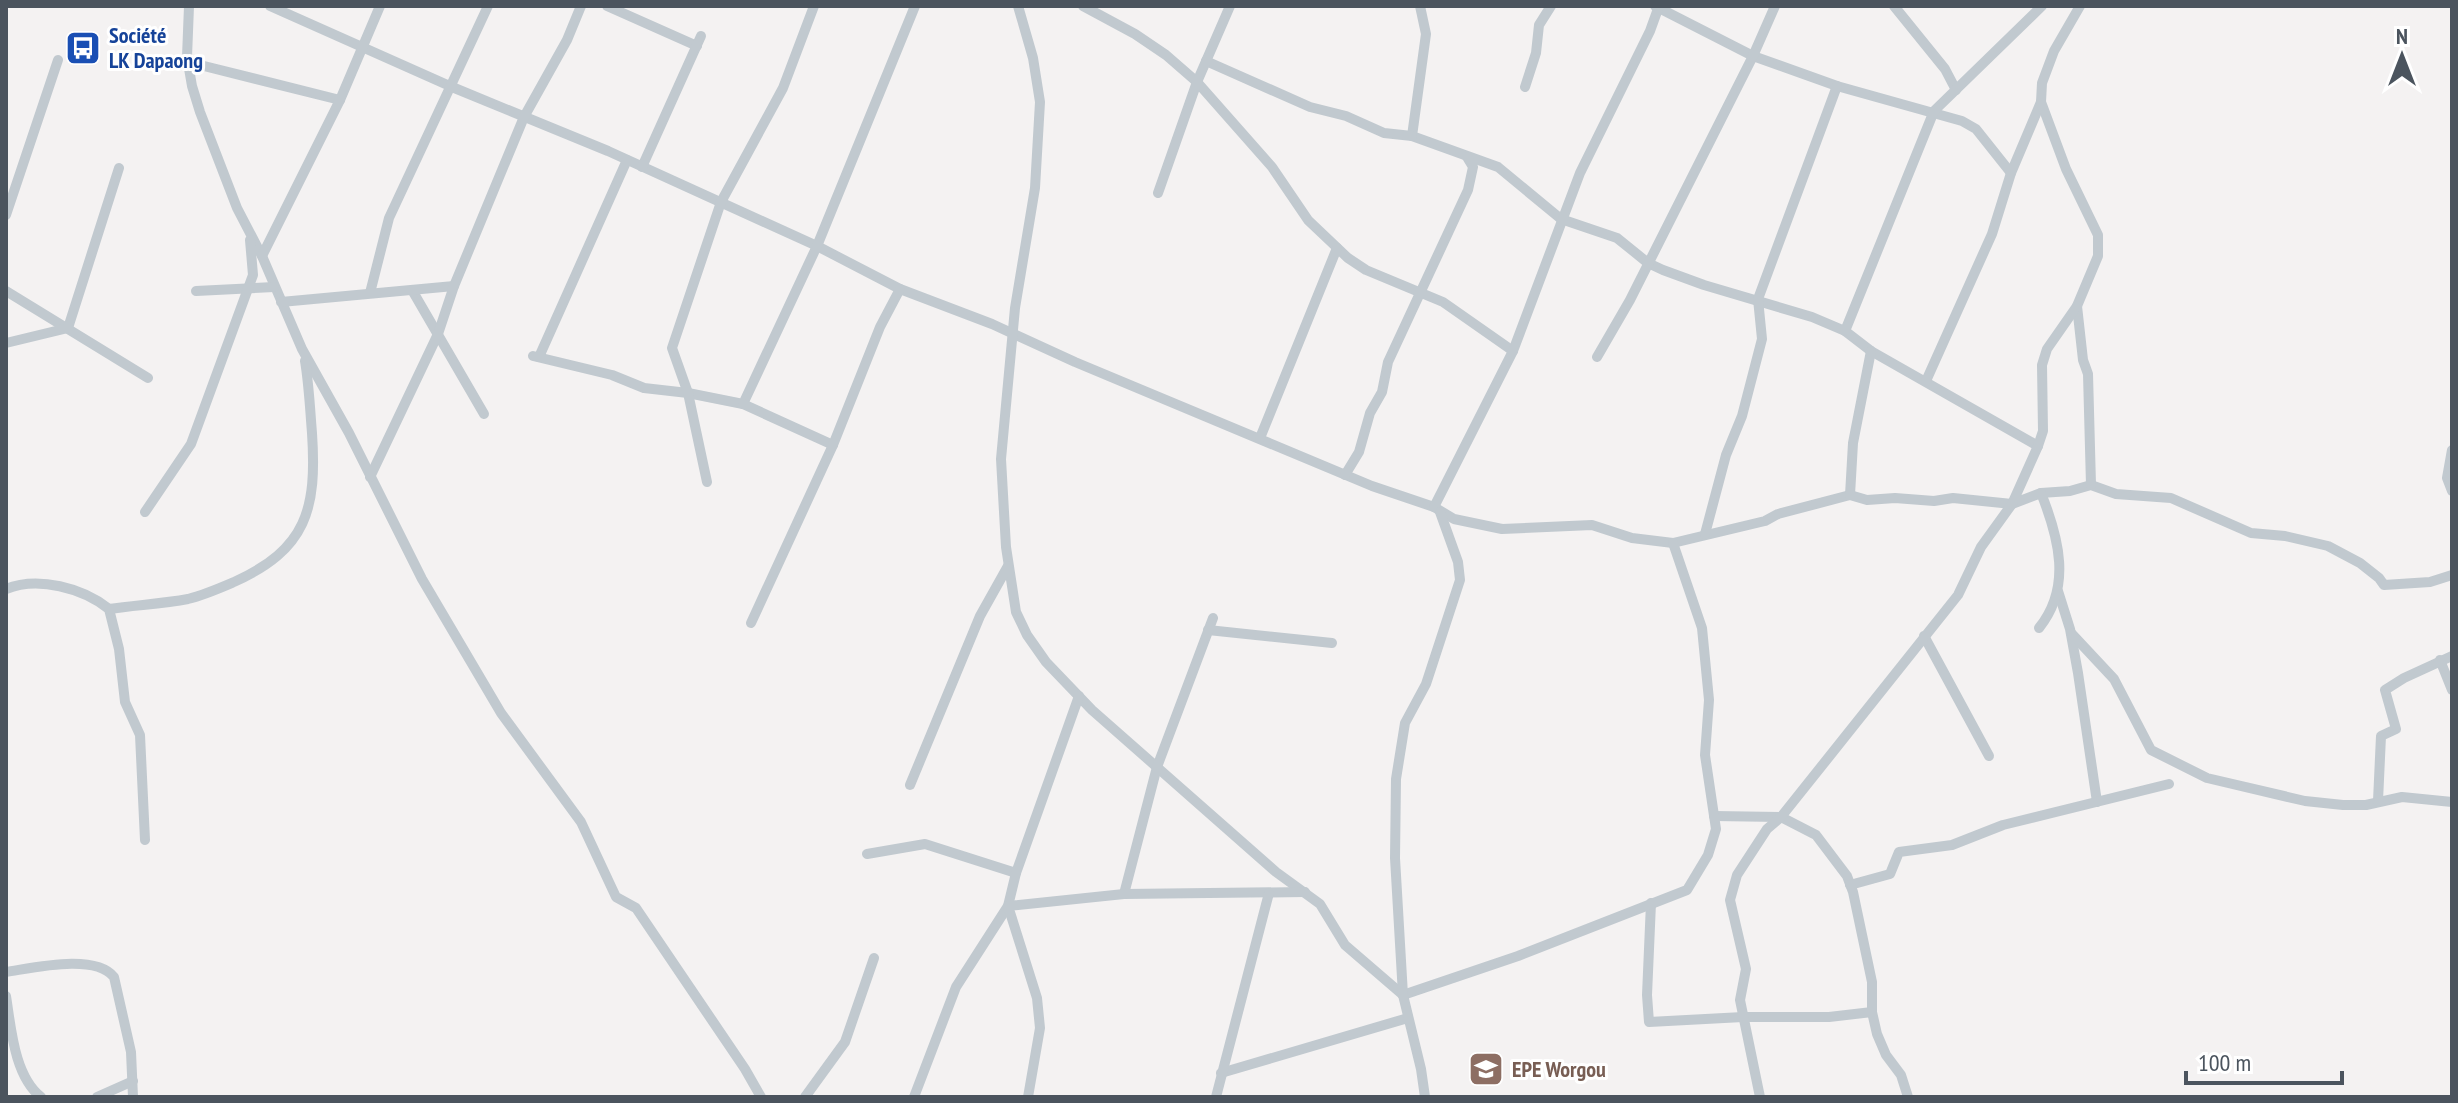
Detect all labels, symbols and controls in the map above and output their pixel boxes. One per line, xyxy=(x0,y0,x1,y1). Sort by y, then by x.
north arrow xyxy=(2362,16,2442,96)
place label: Société LK Dapaong xyxy=(109,21,203,74)
text: N xyxy=(2396,22,2408,50)
bus stop icon: Société LK Dapaong xyxy=(64,29,102,67)
scale bar xyxy=(2186,1035,2342,1085)
text: 100 m xyxy=(2198,1047,2251,1078)
school or university icon: EPE Worgou xyxy=(1467,1050,1505,1088)
place label: EPE Worgou xyxy=(1512,1055,1606,1083)

